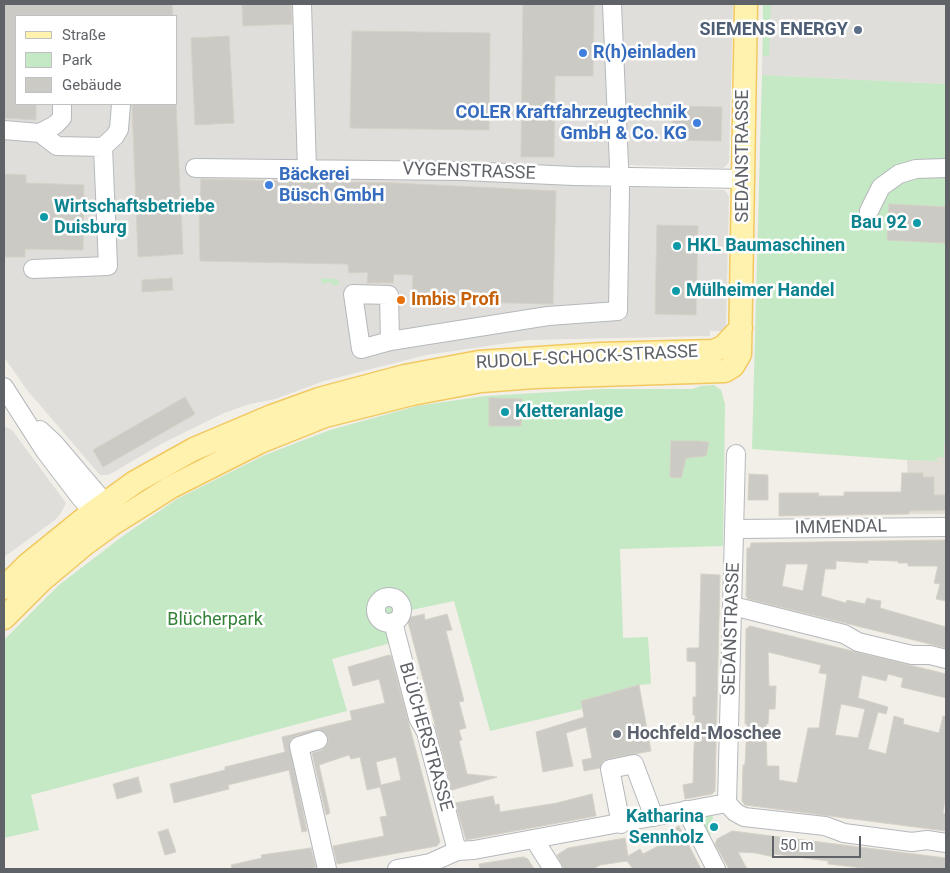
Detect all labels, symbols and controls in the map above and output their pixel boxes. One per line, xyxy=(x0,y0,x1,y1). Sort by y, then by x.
legend xyxy=(15,15,178,105)
place label: SIEMENS ENERGY xyxy=(699,19,848,41)
marker: SIEMENS ENERGY xyxy=(852,24,864,36)
text: Straße xyxy=(62,26,106,44)
place label: R(h)einladen xyxy=(593,42,696,64)
marker: R(h)einladen xyxy=(577,47,589,59)
text: Park xyxy=(62,51,92,69)
text: Gebäude xyxy=(62,76,121,94)
street label: SEDANSTRASSE xyxy=(732,90,754,222)
place label: COLER Kraftfahrzeugtechnik GmbH & Co. KG xyxy=(455,102,687,144)
marker: COLER Kraftfahrzeugtechnik GmbH & Co. KG xyxy=(691,117,703,129)
street label: VYGENSTRASSE xyxy=(402,159,536,185)
place label: Bäckerei Büsch GmbH xyxy=(279,164,384,206)
marker: Bäckerei Büsch GmbH xyxy=(263,179,275,191)
place label: Wirtschaftsbetriebe Duisburg xyxy=(54,196,215,238)
marker: Wirtschaftsbetriebe Duisburg xyxy=(38,211,50,223)
place label: Bau 92 xyxy=(851,212,907,234)
marker: Bau 92 xyxy=(911,217,923,229)
place label: HKL Baumaschinen xyxy=(687,235,845,257)
marker: HKL Baumaschinen xyxy=(671,240,683,252)
place label: Mülheimer Handel xyxy=(686,280,835,302)
marker: Mülheimer Handel xyxy=(670,285,682,297)
place label: Imbis Profi xyxy=(411,289,500,311)
marker: Imbis Profi xyxy=(395,294,407,306)
street label: RUDOLF-SCHOCK-STRASSE xyxy=(475,341,699,375)
place label: Kletteranlage xyxy=(515,401,623,423)
marker: Kletteranlage xyxy=(499,406,511,418)
street label: IMMENDAL xyxy=(795,516,887,540)
street label: SEDANSTRASSE xyxy=(719,562,745,696)
park label: Blücherpark xyxy=(167,609,263,631)
street label: BLÜCHERSTRASSE xyxy=(393,660,457,814)
place label: Hochfeld-Moschee xyxy=(627,723,781,745)
marker: Hochfeld-Moschee xyxy=(611,728,623,740)
place label: Katharina Sennholz xyxy=(626,806,704,849)
marker: Katharina Sennholz xyxy=(708,821,720,833)
scale bar xyxy=(775,826,864,858)
text: 50 m xyxy=(780,836,814,854)

